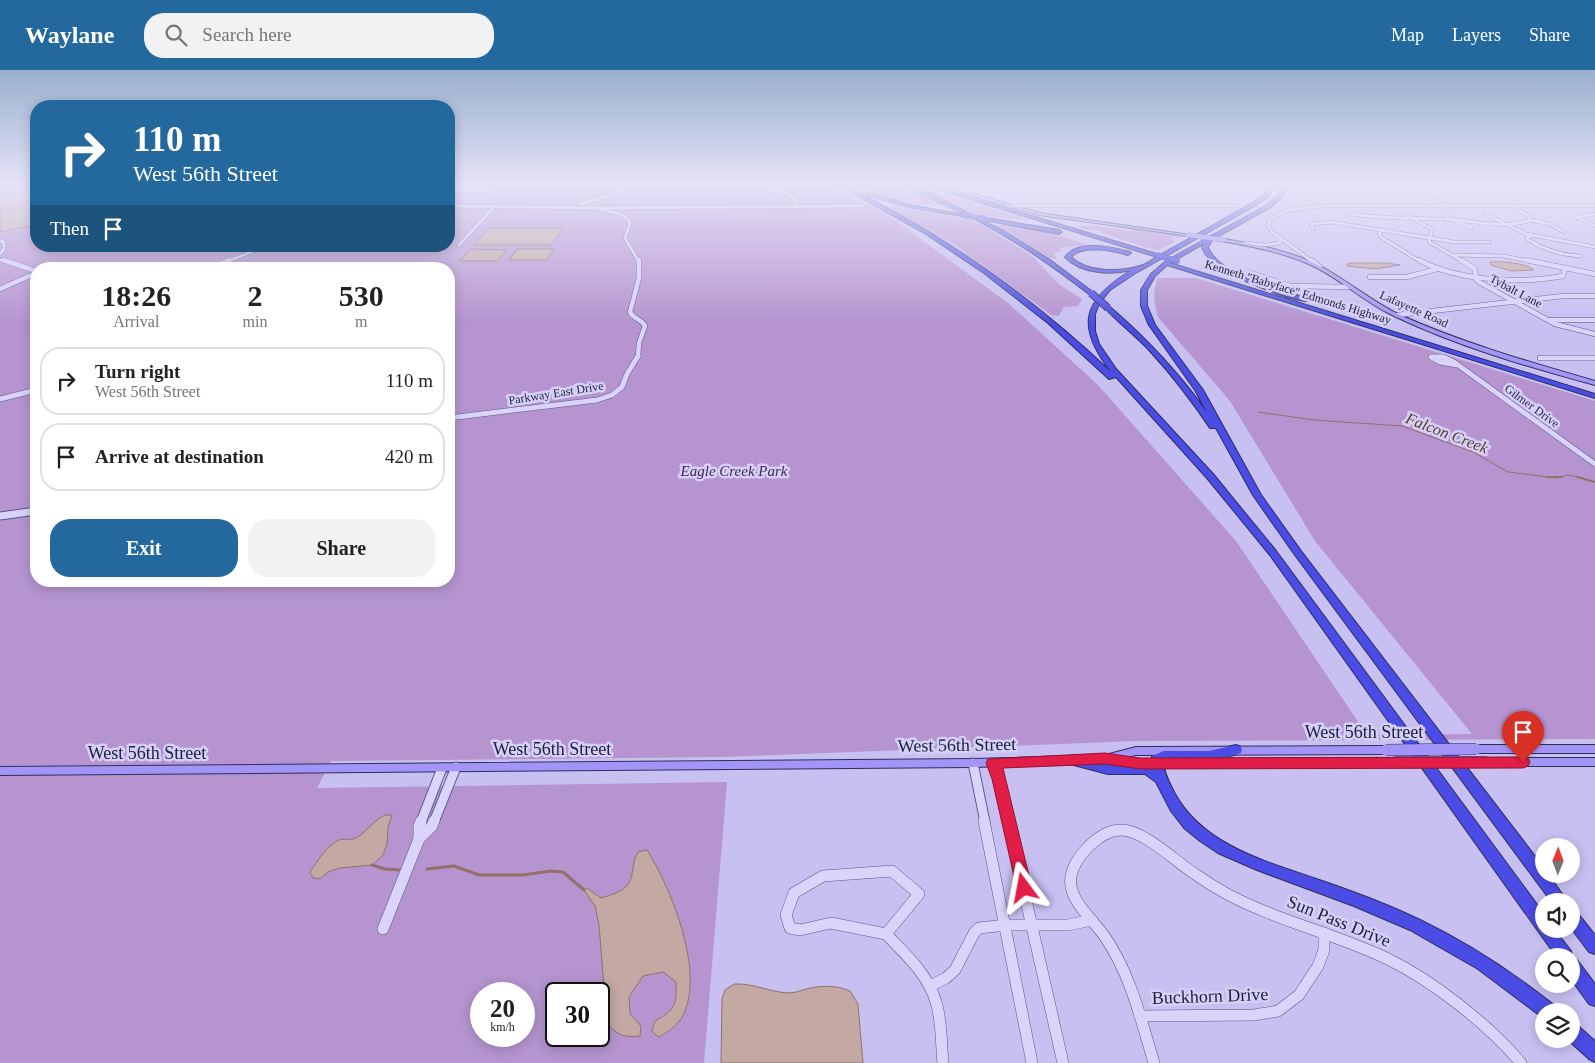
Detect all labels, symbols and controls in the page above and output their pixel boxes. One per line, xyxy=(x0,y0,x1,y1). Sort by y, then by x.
search box xyxy=(144,13,494,58)
icon: search xyxy=(162,21,190,49)
text: Waylane xyxy=(25,22,114,48)
text: Search here xyxy=(202,24,291,45)
text: Map xyxy=(1391,25,1424,45)
text: Layers xyxy=(1452,25,1501,45)
text: Share xyxy=(1529,25,1570,45)
icon: right xyxy=(50,120,115,185)
text: 110 m xyxy=(133,120,221,159)
text: West 56th Street xyxy=(133,161,278,186)
icon: arrive xyxy=(99,215,127,243)
text: Then xyxy=(50,218,89,239)
street label: Kenneth "Babyface" Edmonds Highway xyxy=(1203,257,1393,327)
street label: Tybalt Lane xyxy=(1487,271,1545,311)
text: 18:26 xyxy=(101,279,171,312)
text: 2 xyxy=(247,279,262,312)
text: 530 xyxy=(339,279,384,312)
street label: Lafayette Road xyxy=(1378,288,1450,330)
text: Arrival xyxy=(113,313,159,330)
text: min xyxy=(243,313,267,330)
text: m xyxy=(355,313,367,330)
text: Turn right xyxy=(95,361,180,382)
icon: right xyxy=(52,367,80,395)
text: 110 m xyxy=(386,370,433,391)
street label: Parkway East Drive xyxy=(508,379,604,407)
street label: Gilmer Drive xyxy=(1502,381,1562,431)
text: West 56th Street xyxy=(95,383,200,400)
water label: Falcon Creek xyxy=(1402,409,1491,457)
icon: arrive xyxy=(52,443,80,471)
text: Arrive at destination xyxy=(95,446,264,467)
text: 420 m xyxy=(385,446,433,467)
park label: Eagle Creek Park xyxy=(680,463,788,479)
button: Exit xyxy=(50,519,238,577)
button: Share xyxy=(248,519,435,577)
pin xyxy=(1502,711,1544,762)
icon: arrive xyxy=(1509,718,1537,746)
street label: West 56th Street xyxy=(1305,722,1423,742)
street label: West 56th Street xyxy=(898,734,1016,756)
street label: West 56th Street xyxy=(493,739,611,759)
street label: West 56th Street xyxy=(88,743,206,763)
north arrow xyxy=(1535,838,1580,882)
map controls xyxy=(1535,838,1580,1048)
position arrow xyxy=(997,861,1049,913)
street label: Sun Pass Drive xyxy=(1284,891,1394,951)
button: sound xyxy=(1535,893,1580,938)
button: search xyxy=(1535,948,1580,993)
speed limit sign: 30 xyxy=(545,982,610,1047)
street label: Buckhorn Drive xyxy=(1151,984,1269,1008)
text: 20 xyxy=(490,995,515,1022)
button: layers xyxy=(1535,1003,1580,1048)
text: km/h xyxy=(490,1020,515,1034)

